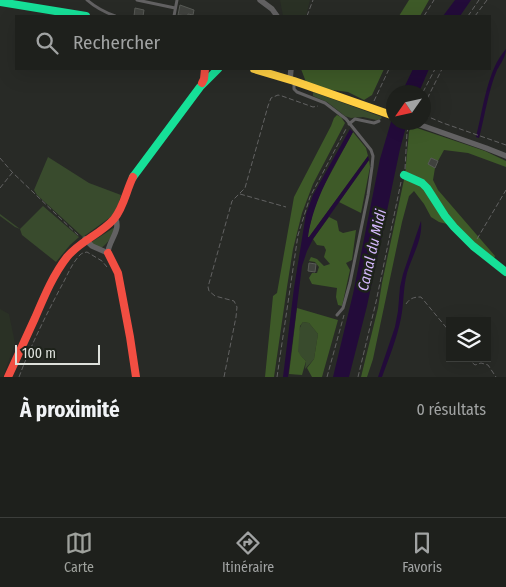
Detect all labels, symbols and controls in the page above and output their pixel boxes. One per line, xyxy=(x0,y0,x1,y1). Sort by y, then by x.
search box xyxy=(15,15,491,70)
icon: search xyxy=(33,29,61,57)
text: Rechercher xyxy=(73,31,160,54)
north arrow xyxy=(386,85,431,130)
water label: Canal du Midi xyxy=(354,207,390,293)
map controls xyxy=(446,317,491,362)
button: layers xyxy=(446,317,491,362)
scale bar xyxy=(15,342,100,365)
text: 100 m xyxy=(22,345,56,362)
text: À proximité xyxy=(20,397,120,423)
text: 0 résultats xyxy=(416,400,486,419)
tab: Carte xyxy=(64,529,94,576)
tab: Itinéraire xyxy=(222,529,274,576)
tab: Favoris xyxy=(402,529,442,576)

